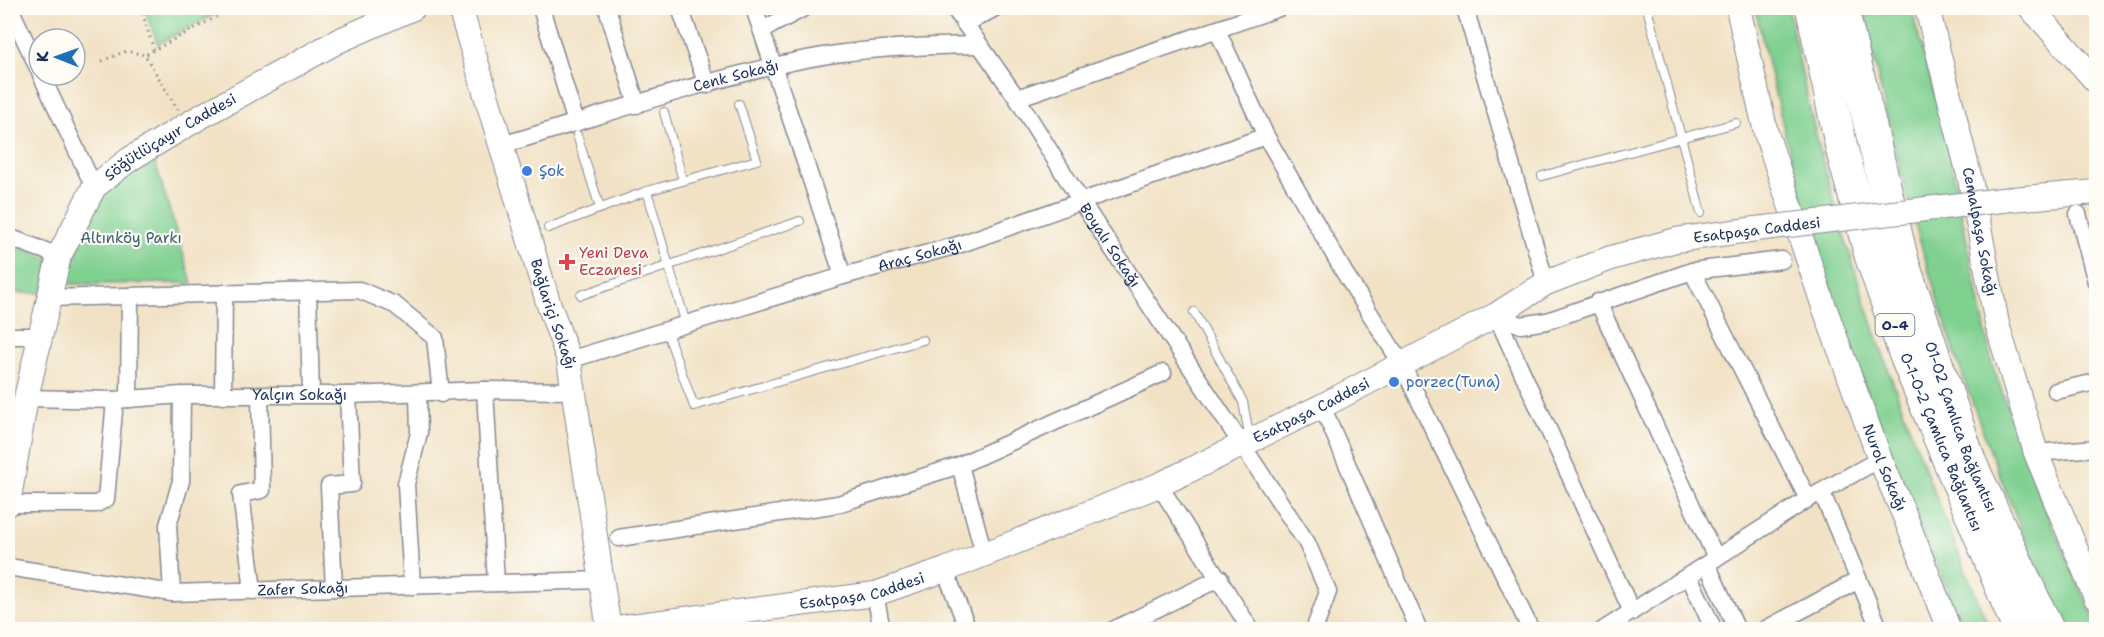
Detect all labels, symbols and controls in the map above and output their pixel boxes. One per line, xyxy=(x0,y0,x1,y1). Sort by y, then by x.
north arrow xyxy=(27,27,87,87)
text: K xyxy=(32,51,53,62)
street label: Cenk Sokağı xyxy=(691,55,781,97)
street label: Söğütlüçayır Caddesi xyxy=(100,89,240,185)
place label: Şok xyxy=(539,161,565,181)
marker: Şok xyxy=(520,164,534,178)
street label: Cemalpaşa Sokağı xyxy=(1957,165,2002,298)
street label: Boyalı Sokağı xyxy=(1075,199,1145,291)
street label: Esatpaşa Caddesi xyxy=(1692,212,1822,248)
park label: Altınköy Parkı xyxy=(80,228,182,248)
street label: Araç Sokağı xyxy=(875,234,965,276)
place label: Yeni Deva Eczanesi xyxy=(579,243,649,280)
marker: Yeni Deva Eczanesi xyxy=(560,255,574,269)
street label: Bağlariçi Sokağı xyxy=(526,256,580,371)
road number: O-4 xyxy=(1876,314,1914,336)
street label: O1-O2 Çamlıca Bağlantısı xyxy=(1920,339,2002,515)
street label: O-1-O-2 Çamlıca Bağlantısı xyxy=(1895,350,1987,534)
place label: porzec(Tuna) xyxy=(1406,372,1500,392)
street label: Esatpaşa Caddesi xyxy=(1249,373,1373,448)
marker: porzec(Tuna) xyxy=(1387,375,1401,389)
street label: Yalçın Sokağı xyxy=(253,385,347,405)
street label: Nurol Sokağı xyxy=(1858,421,1911,514)
street label: Esatpaşa Caddesi xyxy=(798,568,927,614)
street label: Zafer Sokağı xyxy=(257,578,349,600)

